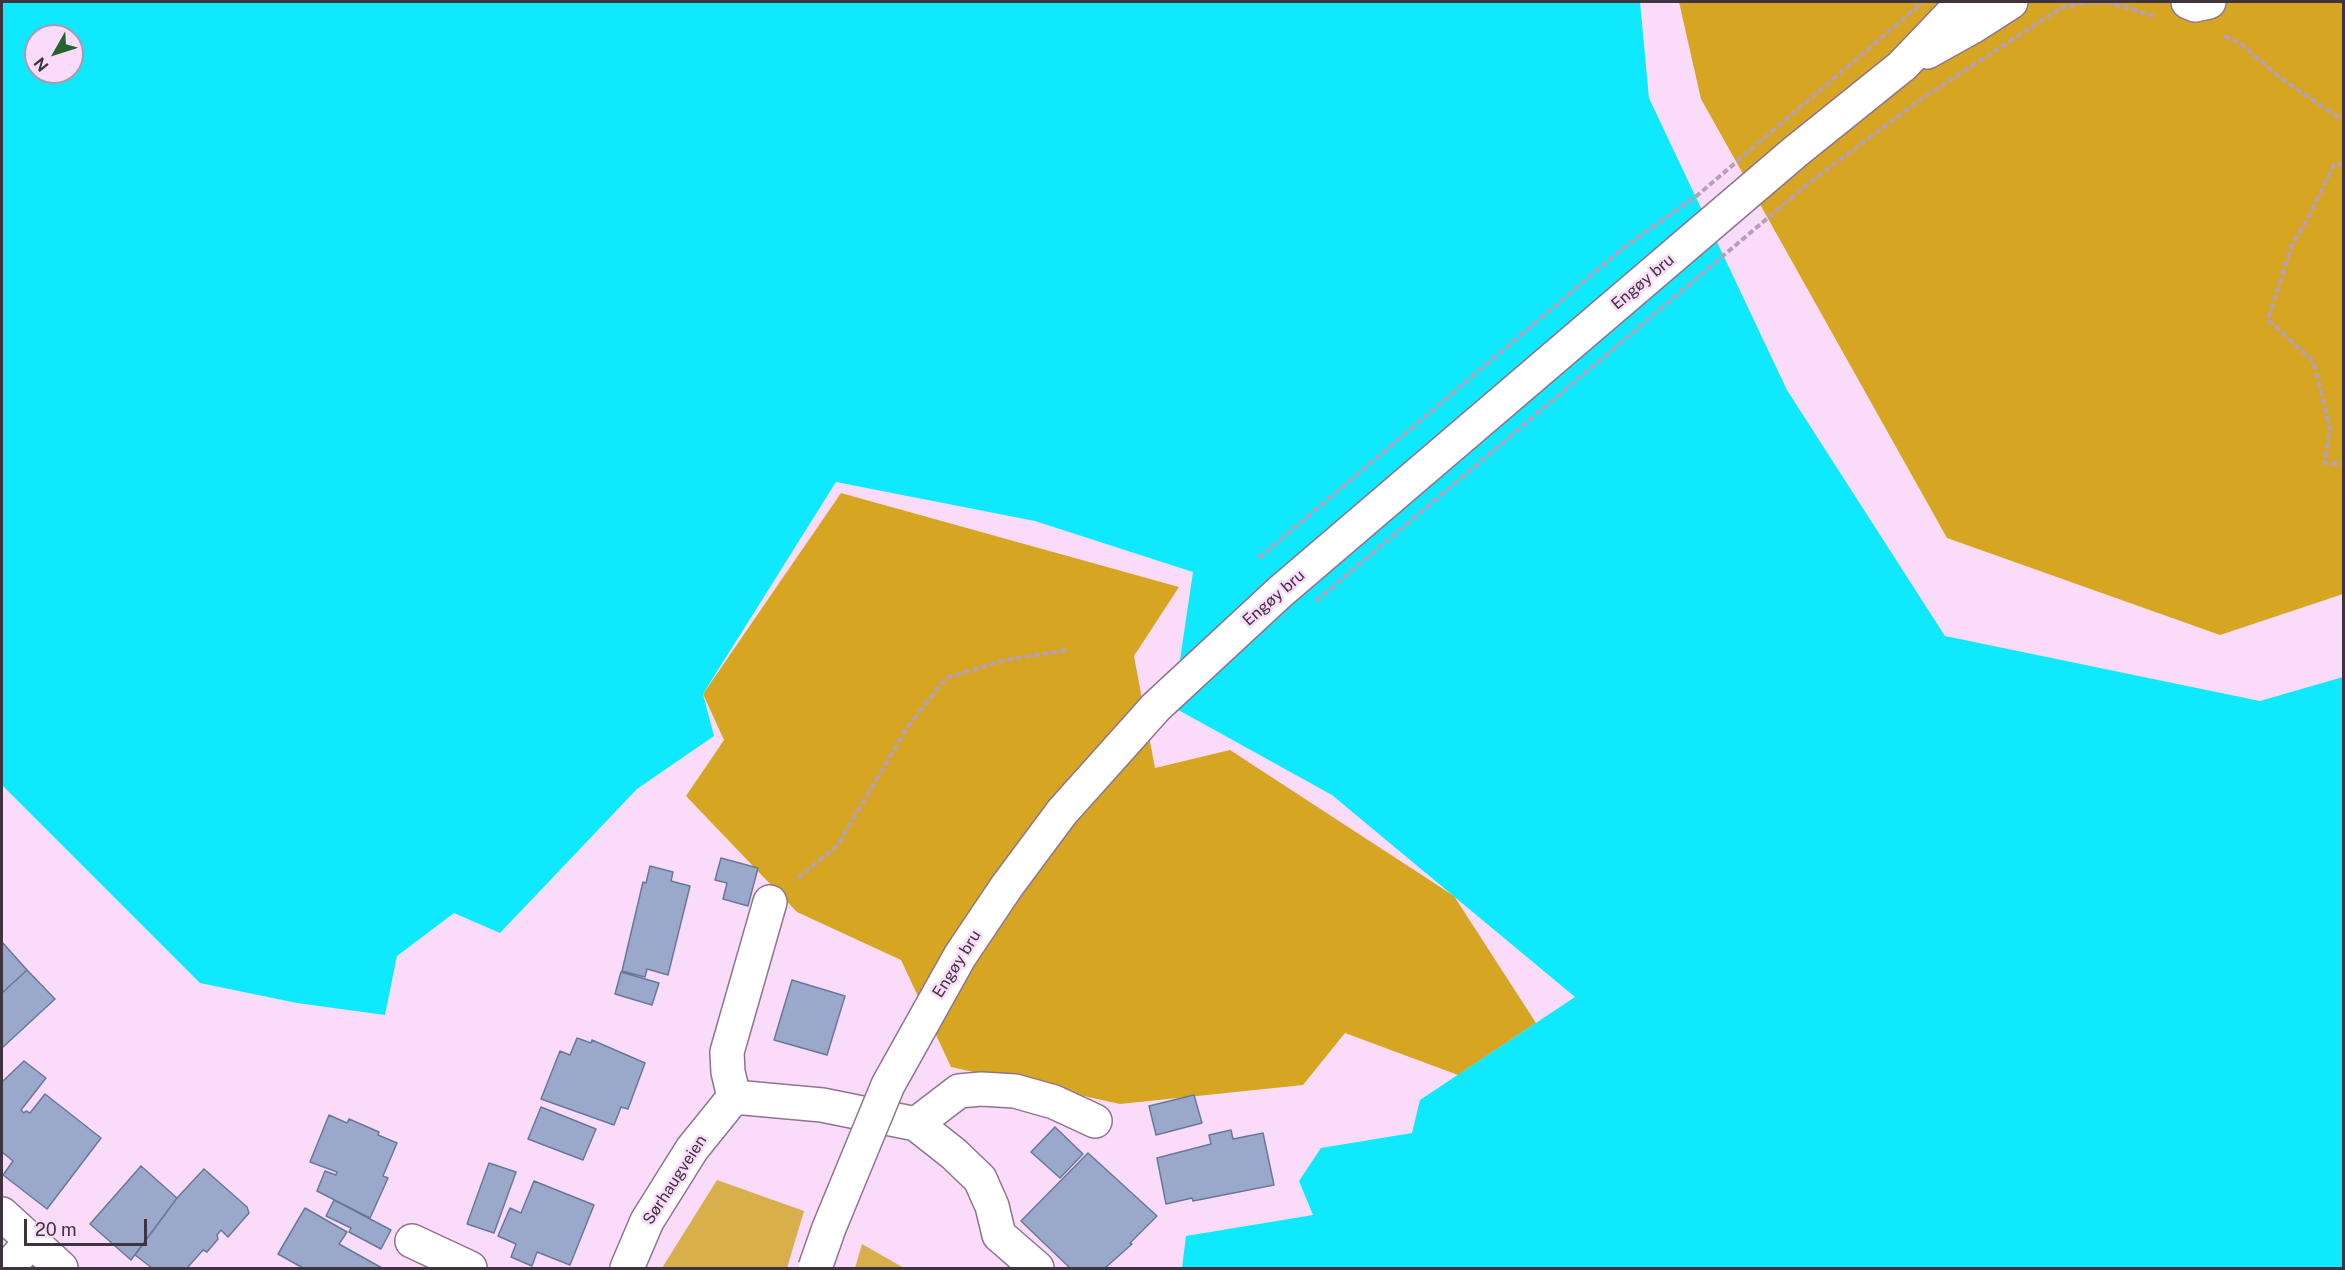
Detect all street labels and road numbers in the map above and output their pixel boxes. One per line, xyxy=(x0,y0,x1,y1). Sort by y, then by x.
street label: Engøy bru xyxy=(1608,250,1678,314)
street label: Engøy bru xyxy=(1239,566,1309,630)
street label: Engøy bru xyxy=(929,927,985,1001)
street label: Sørhaugveien xyxy=(639,1132,711,1228)

